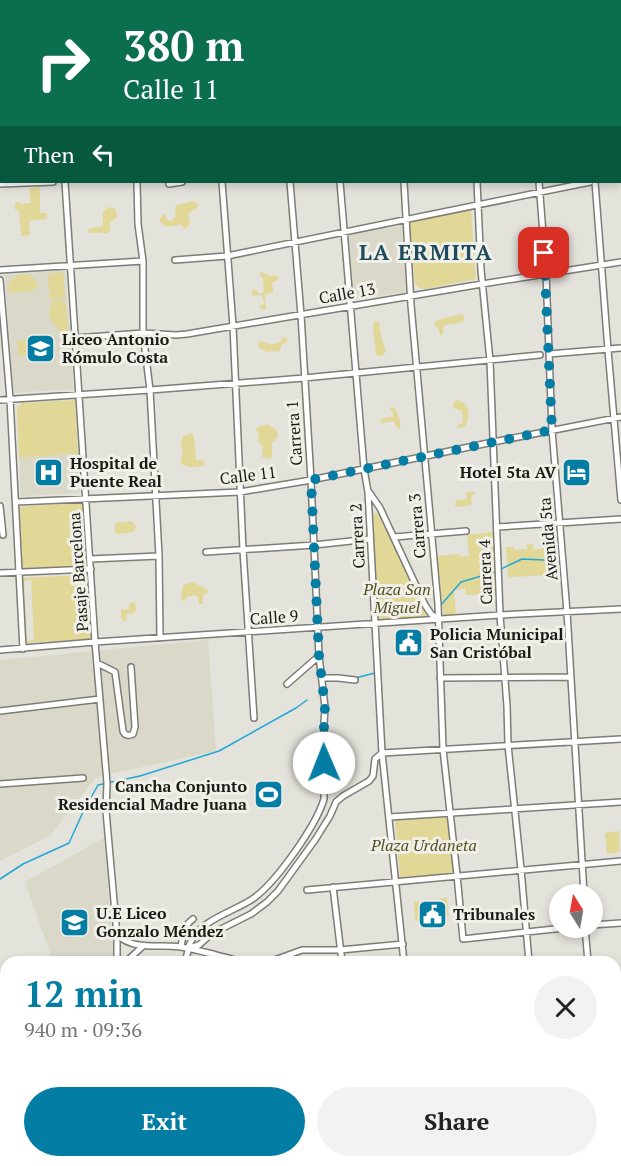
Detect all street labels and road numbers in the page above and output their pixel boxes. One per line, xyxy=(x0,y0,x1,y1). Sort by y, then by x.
street label: Calle 13 xyxy=(317,277,377,309)
street label: Carrera 1 xyxy=(281,400,307,466)
street label: Calle 11 xyxy=(218,461,278,489)
street label: Carrera 3 xyxy=(403,492,431,560)
street label: Avenida 5ta xyxy=(533,497,563,581)
street label: Carrera 2 xyxy=(344,503,370,569)
street label: Pasaje Barcelona xyxy=(63,512,93,632)
street label: Carrera 4 xyxy=(473,538,497,605)
street label: Calle 9 xyxy=(249,604,299,630)

